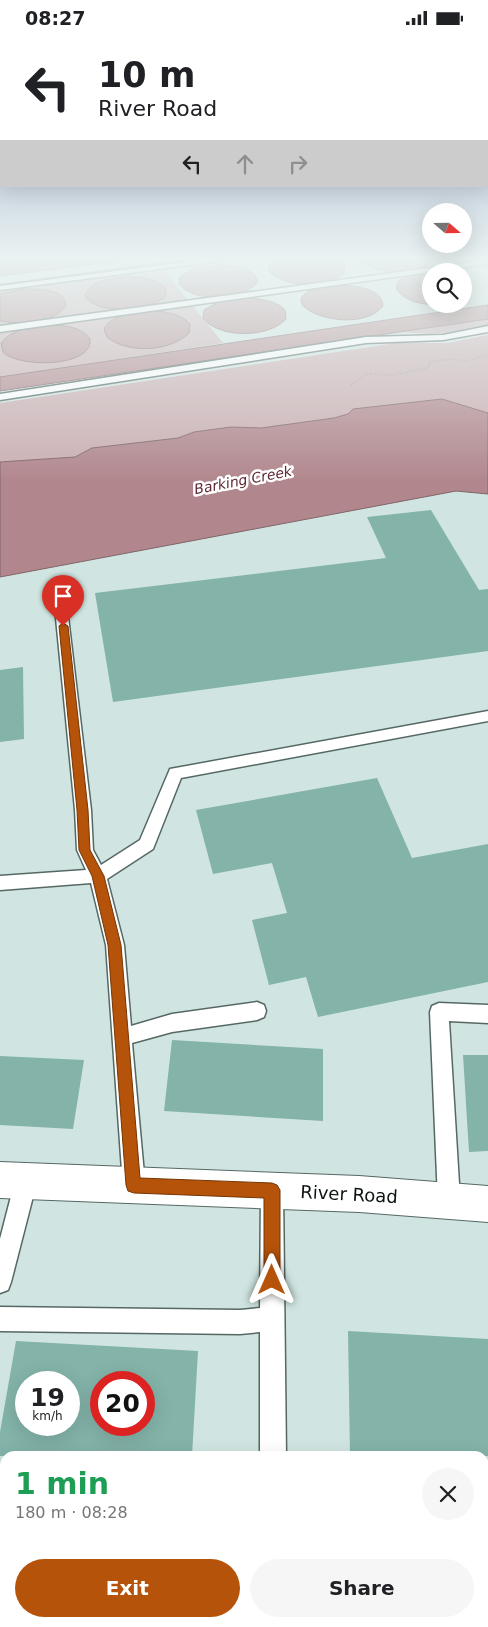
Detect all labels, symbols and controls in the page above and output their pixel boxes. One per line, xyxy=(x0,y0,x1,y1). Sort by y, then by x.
text: 08:27 xyxy=(25,7,85,29)
icon: left xyxy=(15,55,80,120)
text: 10 m xyxy=(98,55,195,95)
text: River Road xyxy=(98,96,217,121)
icon: left xyxy=(178,150,206,178)
icon: ahead xyxy=(231,150,259,178)
icon: right xyxy=(284,150,312,178)
north arrow xyxy=(422,203,472,253)
map controls xyxy=(422,203,472,313)
button: search xyxy=(422,263,472,313)
water label: Barking Creek xyxy=(193,463,294,497)
pin xyxy=(42,575,84,626)
icon: arrive xyxy=(49,582,77,610)
street label: River Road xyxy=(300,1181,398,1207)
position arrow xyxy=(245,1253,297,1305)
speed limit sign: 20 xyxy=(90,1371,155,1436)
text: 19 xyxy=(30,1383,65,1412)
text: km/h xyxy=(32,1409,63,1423)
text: 1 min xyxy=(15,1466,109,1501)
button: close xyxy=(422,1468,474,1520)
text: 180 m · 08:28 xyxy=(15,1503,128,1522)
button: Exit xyxy=(15,1559,240,1617)
button: Share xyxy=(250,1559,474,1617)

